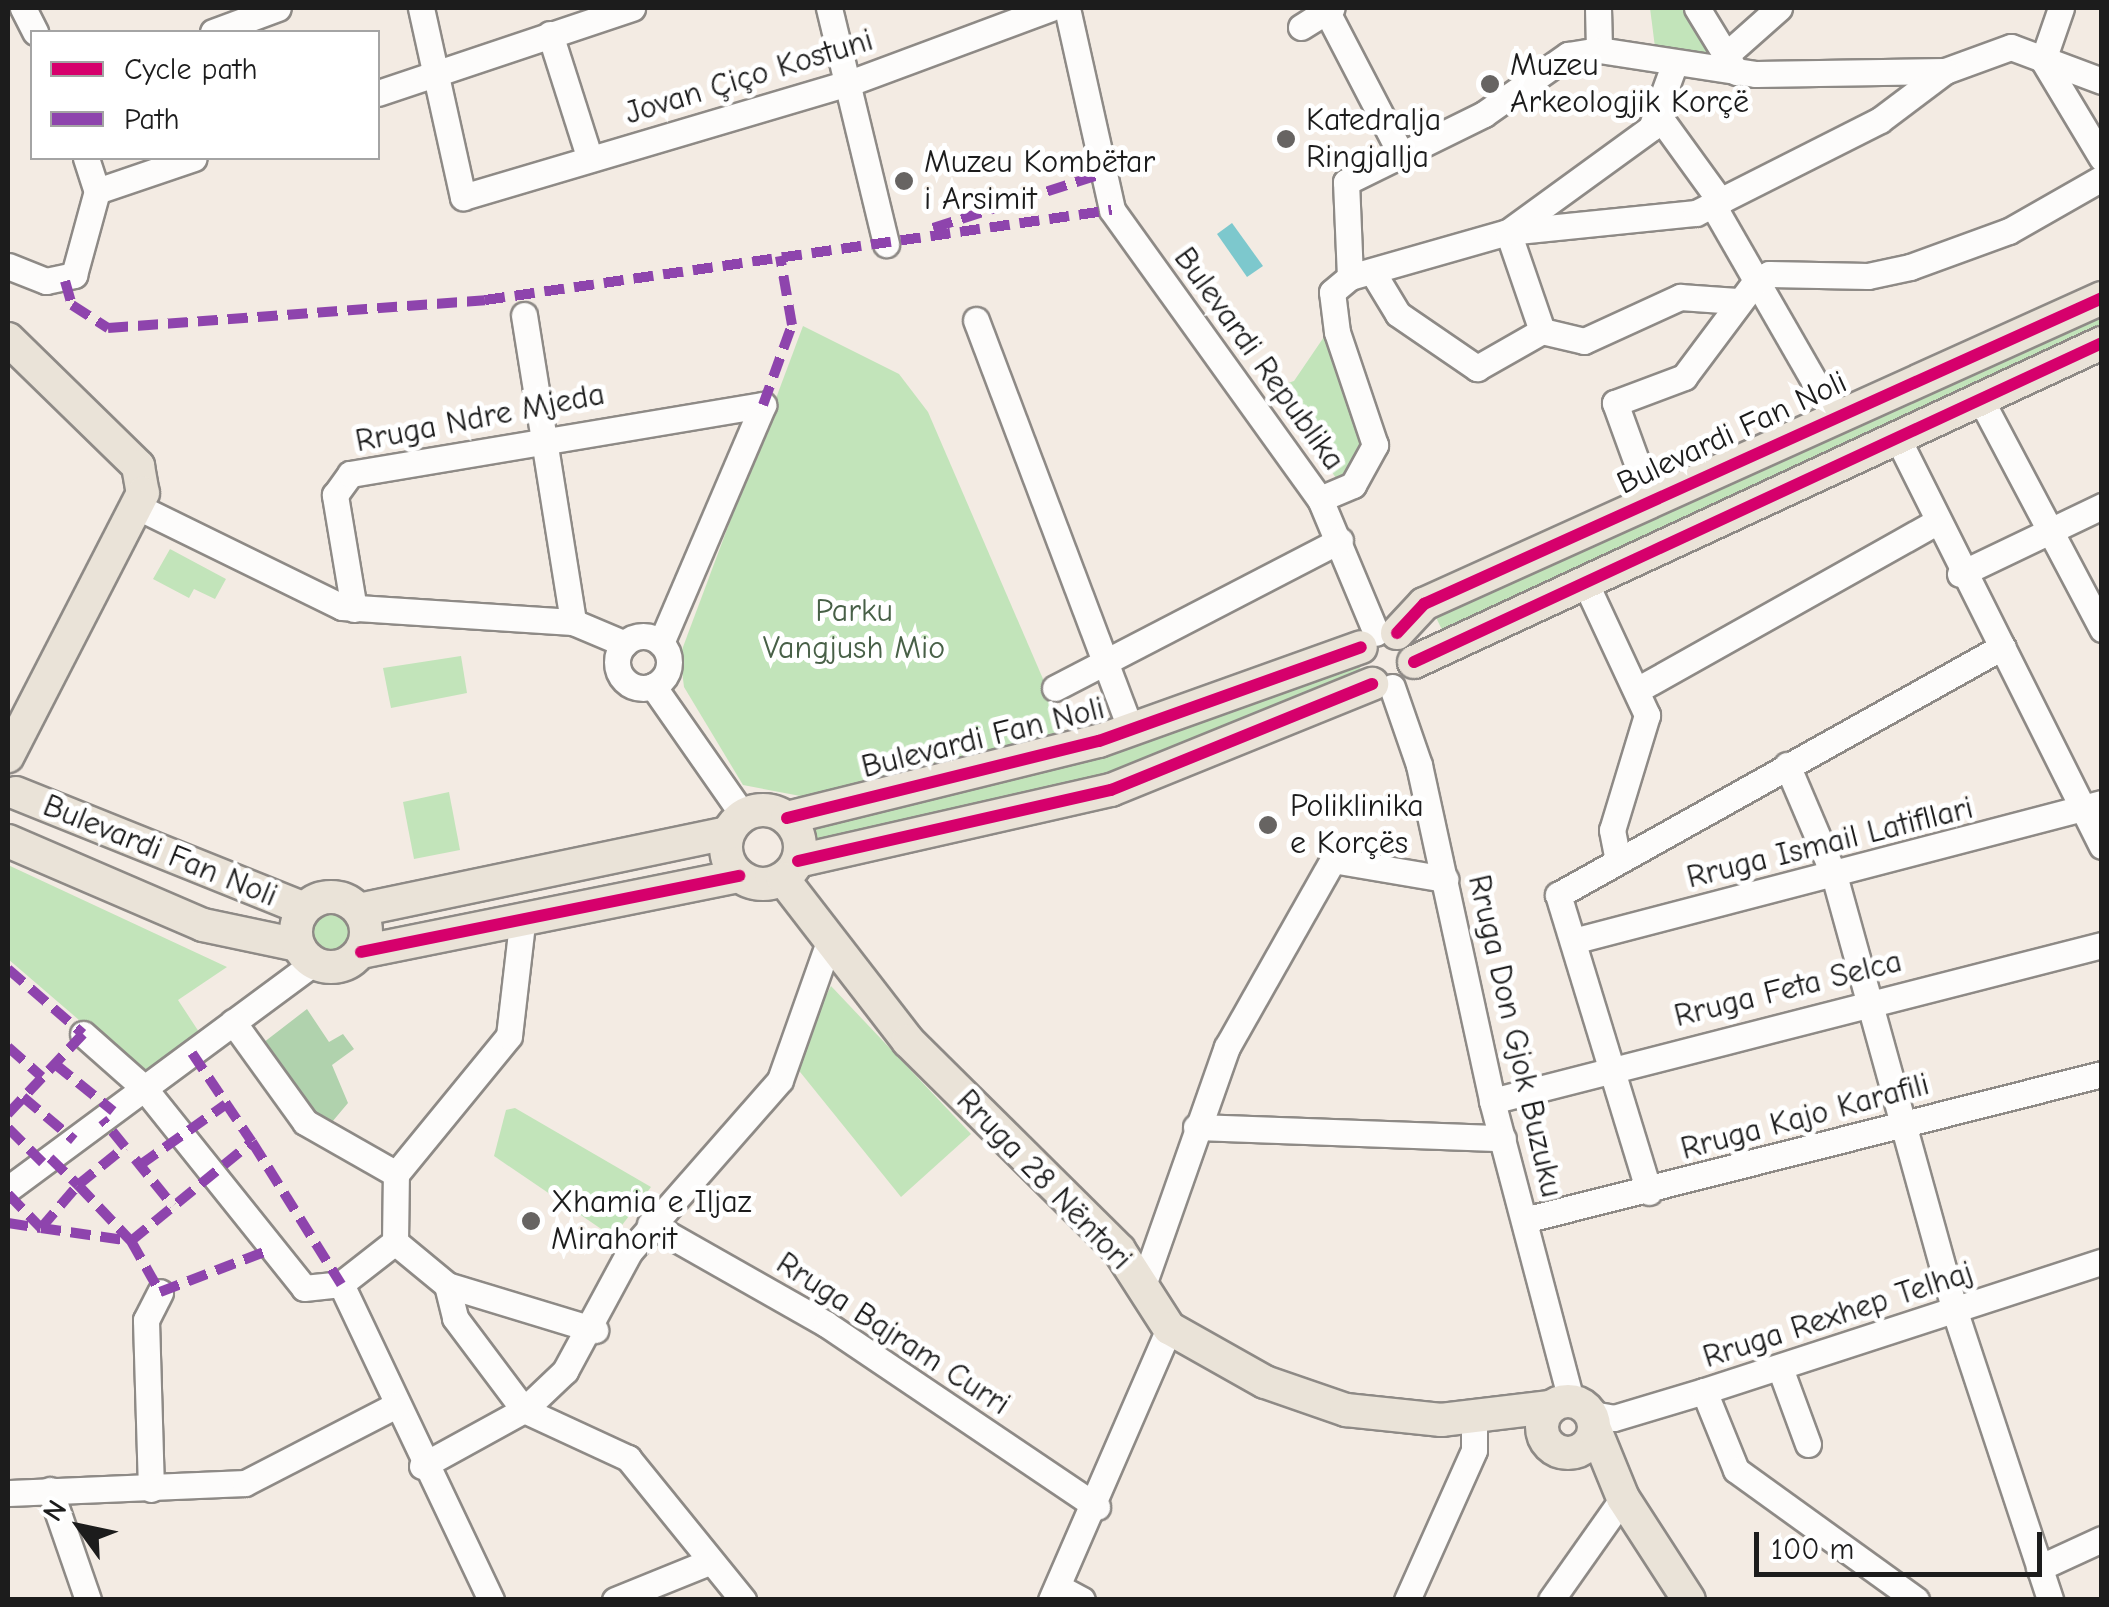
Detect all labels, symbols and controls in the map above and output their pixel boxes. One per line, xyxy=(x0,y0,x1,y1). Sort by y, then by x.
street label: Jovan Çiço Kostuni xyxy=(620,21,878,133)
legend xyxy=(30,30,380,160)
place label: Muzeu Arkeologjik Korçë xyxy=(1510,47,1749,122)
text: Cycle path xyxy=(124,52,258,87)
marker: Muzeu Arkeologjik Korçë xyxy=(1479,73,1501,95)
text: Path xyxy=(124,102,180,137)
place label: Katedralja Ringjallja xyxy=(1306,102,1441,177)
marker: Katedralja Ringjallja xyxy=(1275,128,1297,150)
place label: Muzeu Kombëtar i Arsimit xyxy=(924,144,1155,219)
marker: Muzeu Kombëtar i Arsimit xyxy=(893,170,915,192)
street label: Bulevardi Republika xyxy=(1165,240,1353,478)
street label: Bulevardi Fan Noli xyxy=(1611,363,1853,503)
street label: Rruga Ndre Mjeda xyxy=(352,375,608,461)
park label: Parku Vangjush Mio xyxy=(763,593,945,668)
street label: Bulevardi Fan Noli xyxy=(858,689,1108,787)
street label: Bulevardi Fan Noli xyxy=(37,787,283,915)
place label: Poliklinika e Korçës xyxy=(1290,788,1424,863)
street label: Rruga Ismail Latifllari xyxy=(1683,789,1977,897)
marker: Poliklinika e Korçës xyxy=(1255,812,1281,838)
street label: Rruga Don Gjok Buzuku xyxy=(1459,871,1571,1201)
street label: Rruga Feta Selca xyxy=(1670,942,1906,1036)
street label: Rruga Kajo Karafili xyxy=(1677,1065,1933,1169)
street label: Rruga 28 Nëntori xyxy=(948,1082,1140,1278)
place label: Xhamia e Iljaz Mirahorit xyxy=(551,1184,752,1259)
marker: Xhamia e Iljaz Mirahorit xyxy=(520,1210,542,1232)
street label: Rruga Bajram Curri xyxy=(769,1244,1017,1424)
street label: Rruga Rexhep Telhaj xyxy=(1698,1253,1978,1377)
north arrow xyxy=(30,1477,130,1577)
text: N xyxy=(36,1494,73,1527)
scale bar xyxy=(1759,1512,2046,1574)
text: 100 m xyxy=(1771,1532,1854,1567)

